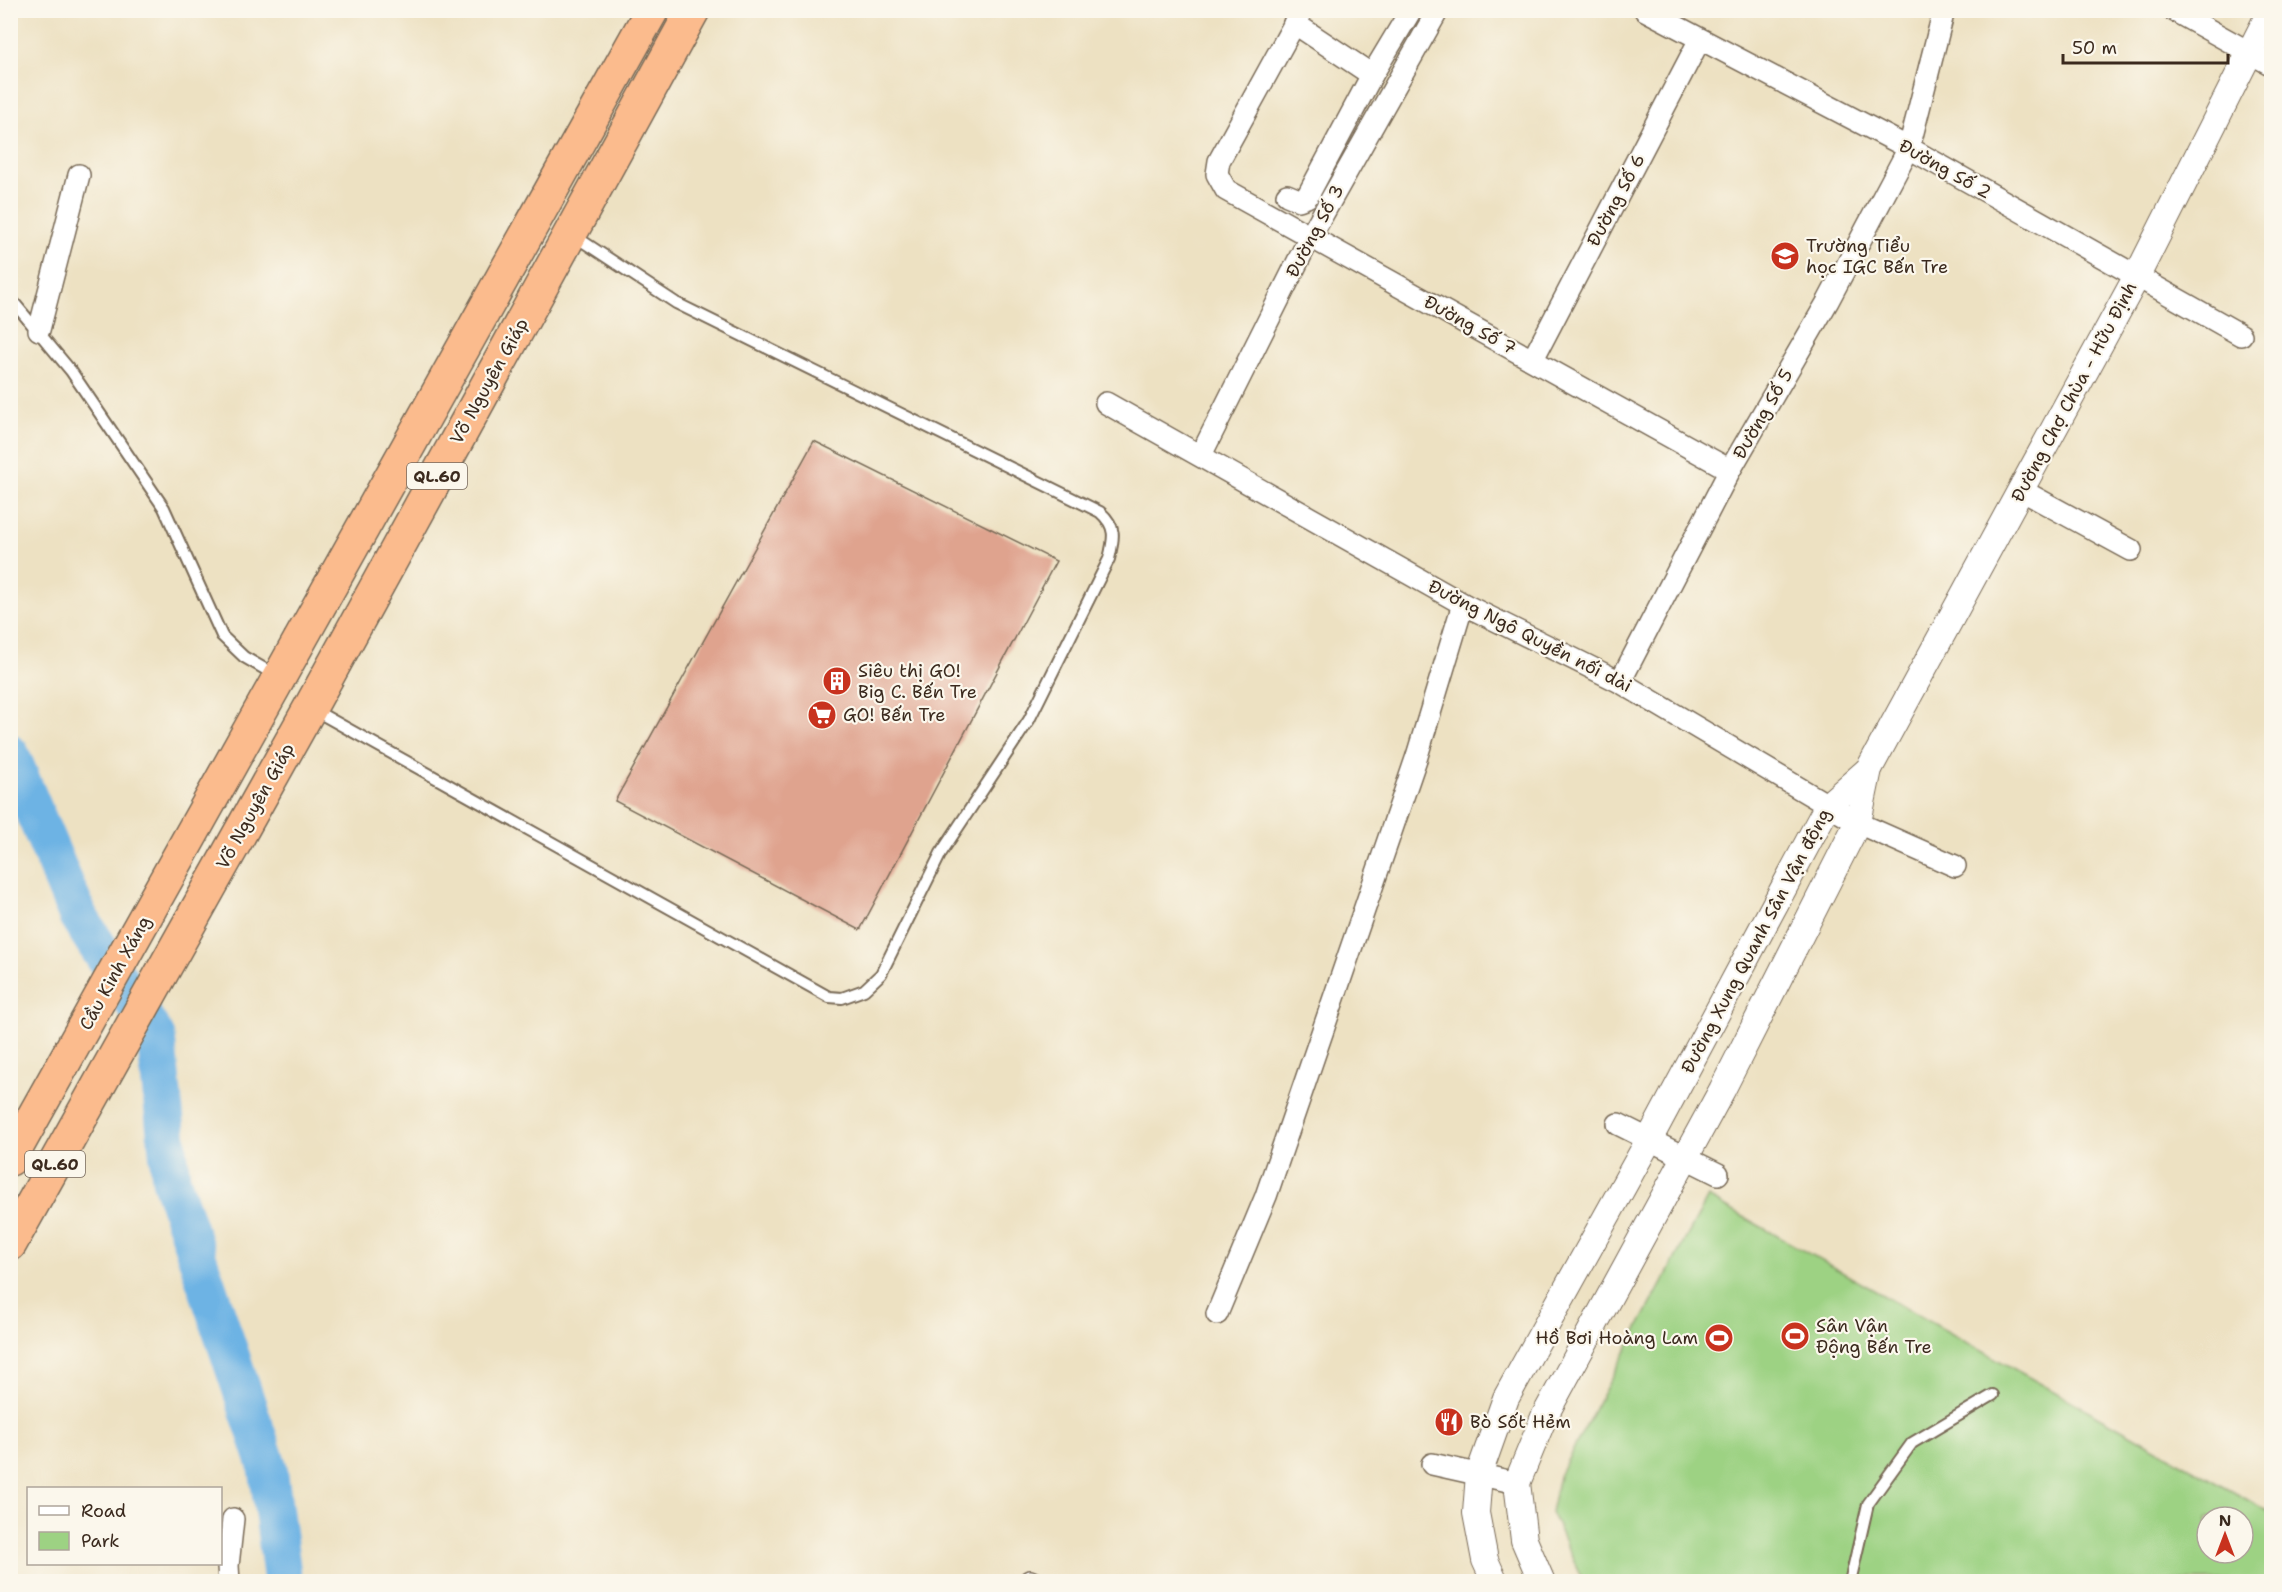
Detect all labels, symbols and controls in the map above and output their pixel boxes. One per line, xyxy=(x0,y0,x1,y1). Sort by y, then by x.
scale bar xyxy=(2063,27,2228,65)
text: 50 m xyxy=(2072,36,2117,60)
street label: Đường Số 2 xyxy=(1895,134,1995,204)
street label: Đường Số 6 xyxy=(1581,149,1651,251)
street label: Đường Số 3 xyxy=(1280,180,1350,282)
place label: Trường Tiểu học IGC Bến Tre xyxy=(1806,234,1948,279)
school or university icon: Trường Tiểu học IGC Bến Tre xyxy=(1769,240,1801,272)
street label: Đường Chợ Chùa - Hữu Định xyxy=(2006,278,2142,506)
street label: Đường Số 7 xyxy=(1420,290,1520,360)
street label: Võ Nguyên Giáp xyxy=(444,314,534,448)
street label: Đường Số 5 xyxy=(1727,364,1799,464)
road number: QL.60 xyxy=(407,463,467,489)
street label: Đường Ngô Quyền nối dài xyxy=(1424,574,1636,698)
place label: Siêu thị GO! Big C. Bến Tre xyxy=(858,659,977,704)
building icon: Siêu thị GO! Big C. Bến Tre xyxy=(821,665,853,697)
supermarket icon: GO! Bến Tre xyxy=(806,699,838,731)
place label: GO! Bến Tre xyxy=(843,703,946,727)
street label: Võ Nguyên Giáp xyxy=(210,739,300,873)
street label: Đường Xung Quanh Sân Vận động xyxy=(1676,804,1836,1078)
street label: Cầu Kinh Xáng xyxy=(74,912,156,1034)
road number: QL.60 xyxy=(25,1151,85,1177)
place label: Sân Vận Động Bến Tre xyxy=(1816,1314,1932,1359)
sports icon: Sân Vận Động Bến Tre xyxy=(1779,1320,1811,1352)
sports icon: Hồ Bơi Hoàng Lam xyxy=(1703,1322,1735,1354)
place label: Hồ Bơi Hoàng Lam xyxy=(1535,1326,1698,1350)
restaurant icon: Bò Sốt Hẻm xyxy=(1433,1406,1465,1438)
place label: Bò Sốt Hẻm xyxy=(1470,1410,1571,1434)
legend xyxy=(27,1487,222,1565)
text: Road xyxy=(81,1499,126,1523)
north arrow xyxy=(2195,1505,2255,1565)
text: N xyxy=(2219,1510,2231,1531)
text: Park xyxy=(81,1529,120,1553)

